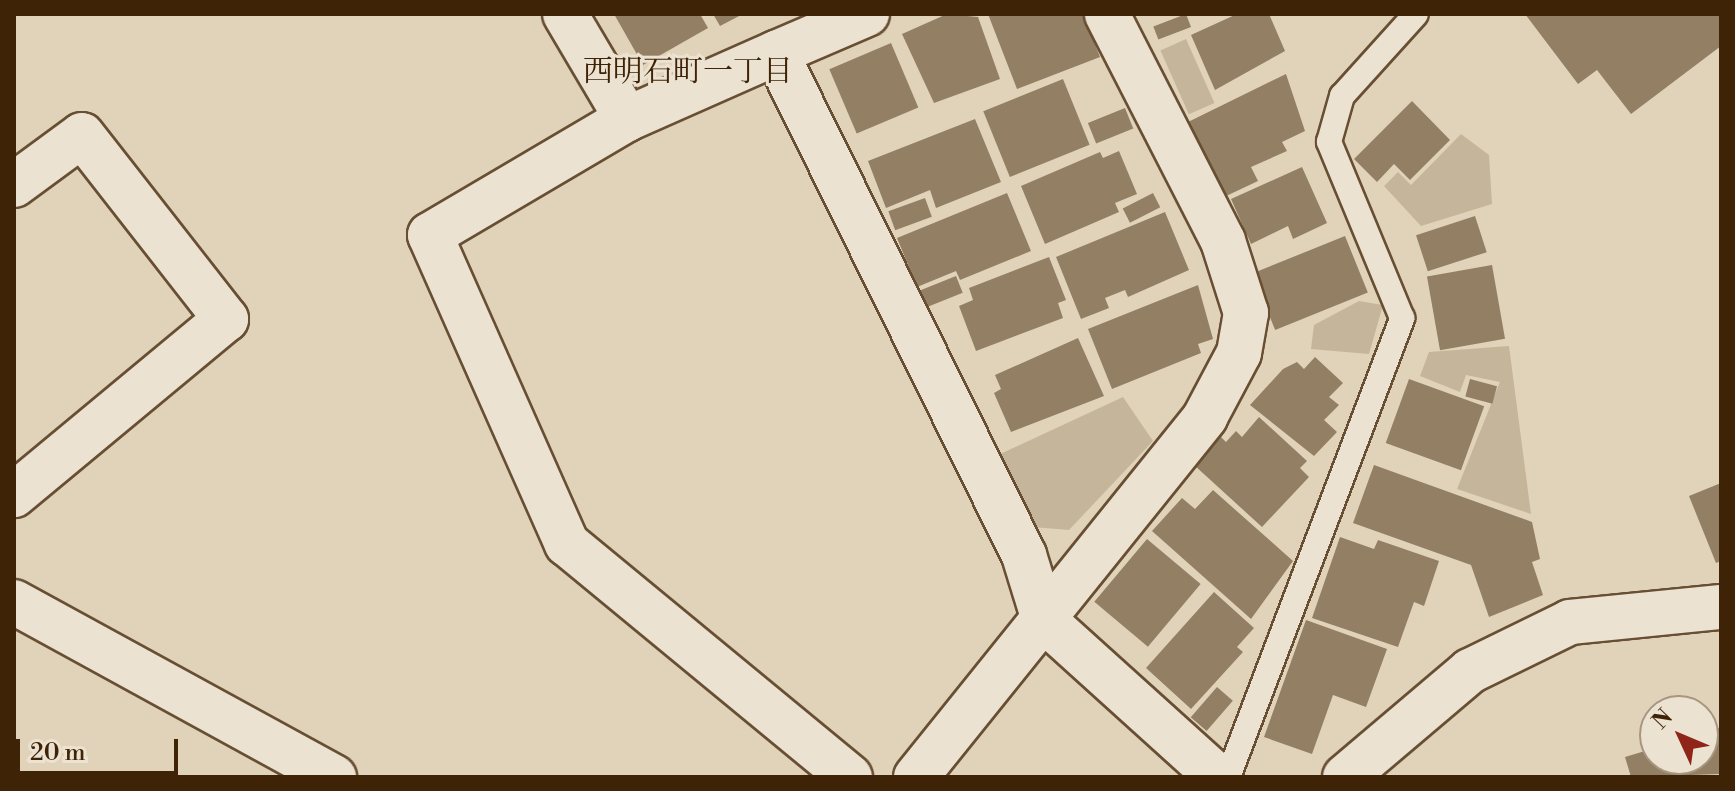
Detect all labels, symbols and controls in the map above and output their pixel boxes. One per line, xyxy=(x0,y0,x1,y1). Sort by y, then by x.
district label: 西明石町一丁目 xyxy=(583,54,793,90)
north arrow xyxy=(1639,695,1719,775)
text: N xyxy=(1647,704,1679,735)
scale bar xyxy=(20,723,182,773)
text: 20 m xyxy=(30,738,86,768)

